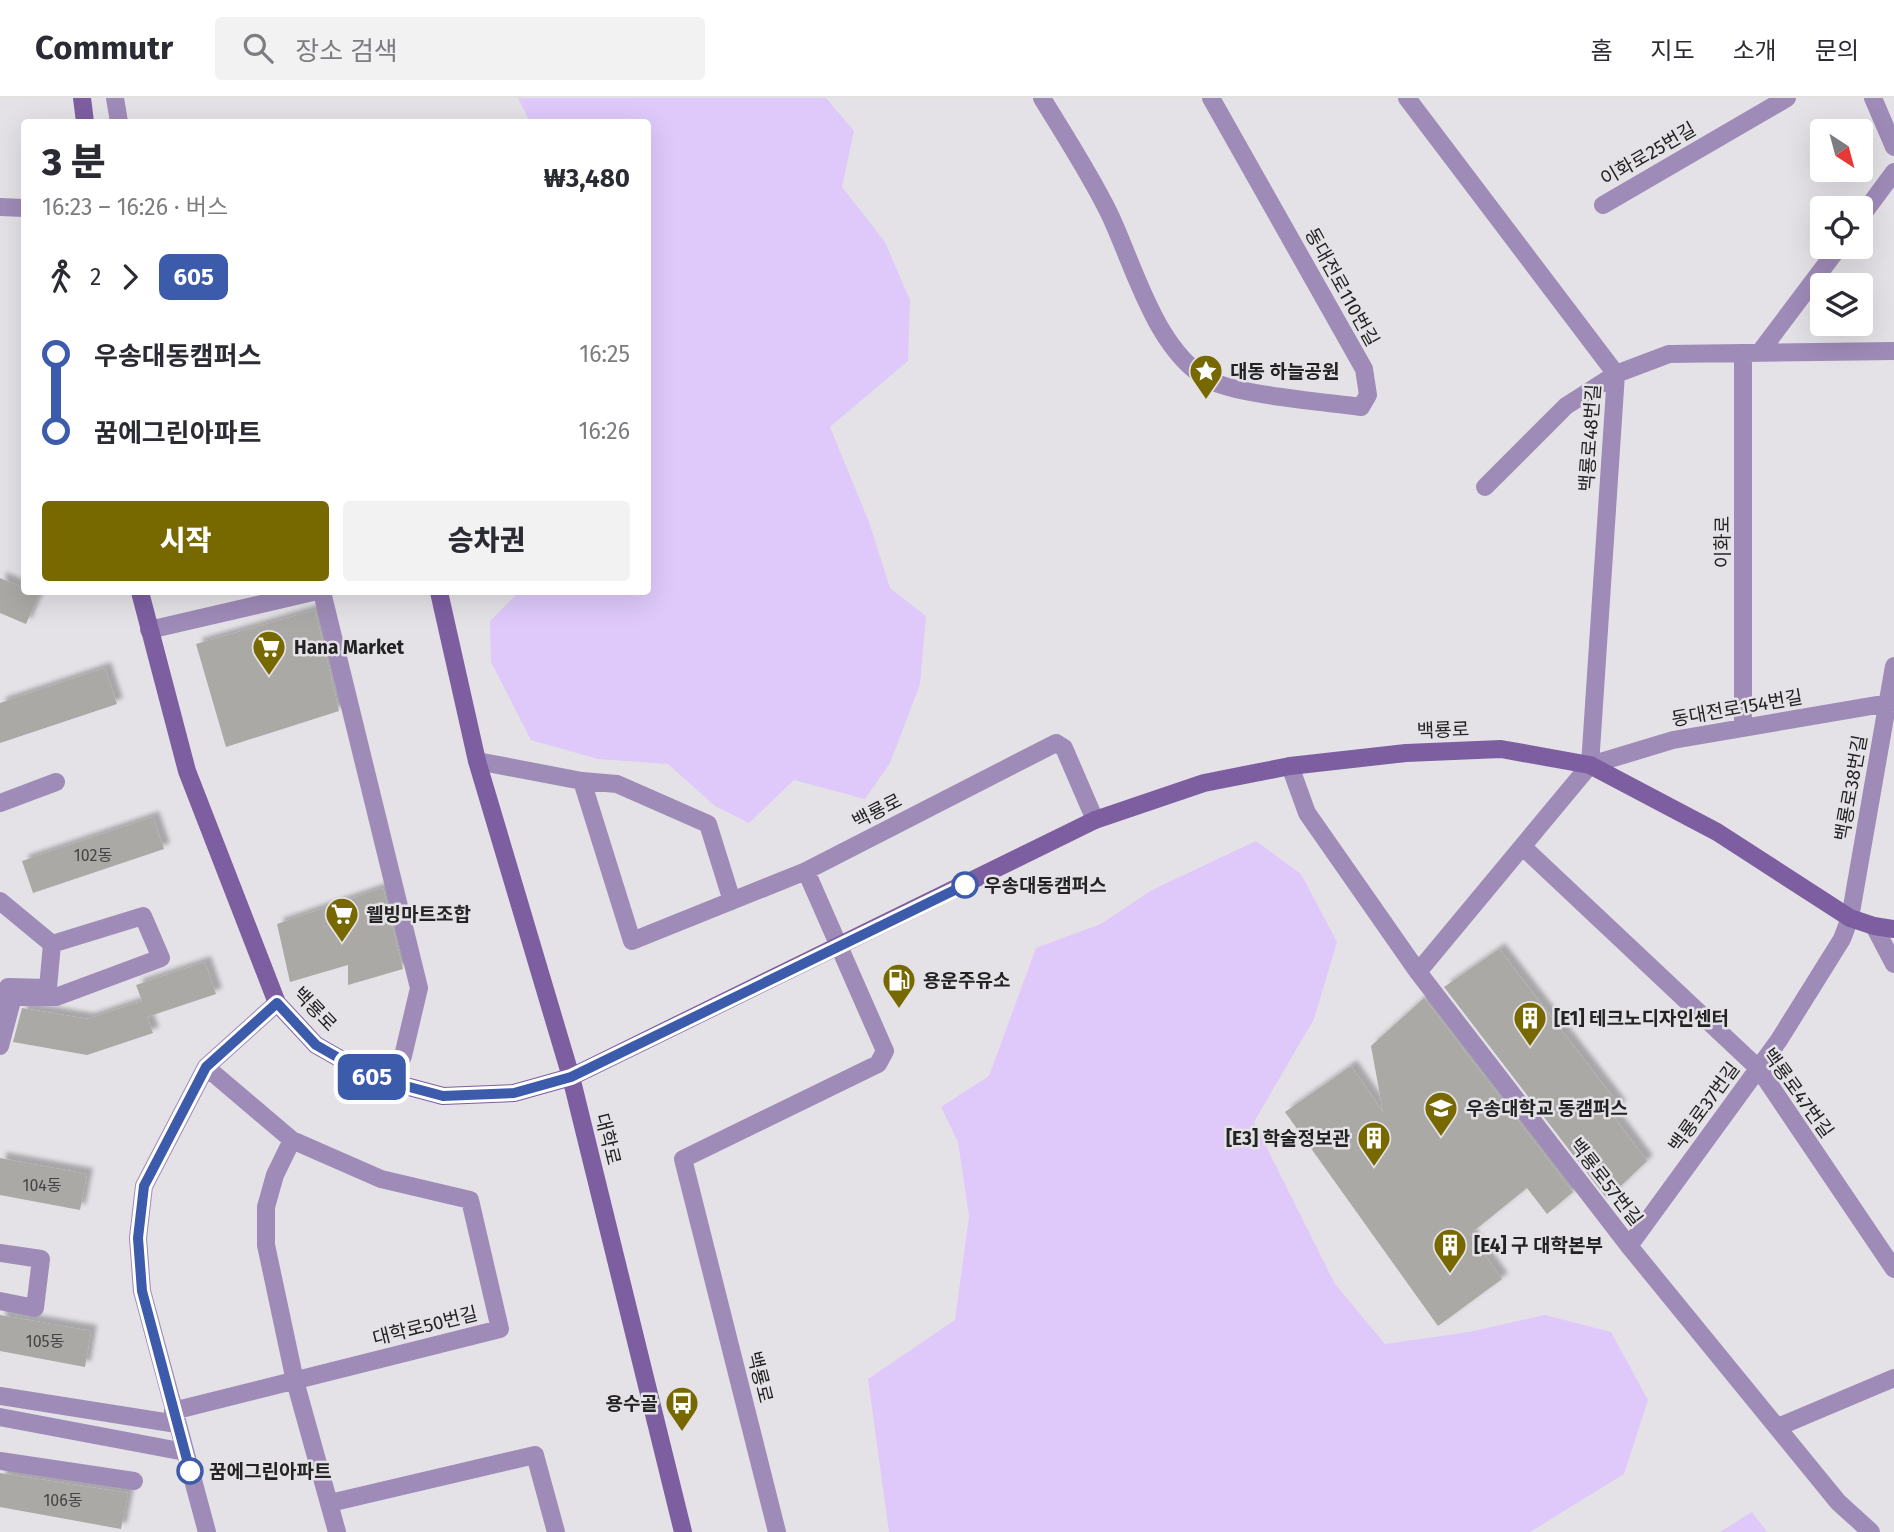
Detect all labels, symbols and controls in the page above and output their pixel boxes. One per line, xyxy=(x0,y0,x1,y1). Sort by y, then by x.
search box xyxy=(215,17,705,80)
text: Commutr xyxy=(35,28,173,68)
icon: search xyxy=(239,29,277,67)
text: 장소 검색 xyxy=(295,36,398,67)
text: 홈 xyxy=(1590,37,1612,65)
text: 지도 xyxy=(1650,37,1695,65)
text: 소개 xyxy=(1733,37,1777,65)
text: 문의 xyxy=(1815,37,1859,65)
street label: 이화로25번길 xyxy=(1596,117,1700,191)
north arrow xyxy=(1810,119,1872,182)
map controls xyxy=(1810,119,1873,336)
text: 3 분 xyxy=(42,139,106,185)
text: ₩3,480 xyxy=(544,163,630,194)
text: 16:23 – 16:26 · 버스 xyxy=(42,193,228,221)
button: locate xyxy=(1810,196,1873,259)
street label: 동대전로110번길 xyxy=(1300,224,1384,350)
icon: walk xyxy=(42,258,80,296)
icon: forward xyxy=(111,258,149,296)
text: 2 xyxy=(90,263,101,291)
text: 605 xyxy=(173,263,214,291)
button: layers xyxy=(1810,273,1873,336)
text: 16:25 xyxy=(579,340,630,368)
text: 우송대동캠퍼스 xyxy=(94,341,261,372)
place icon: 대동 하늘공원 xyxy=(1187,352,1225,401)
place label: 대동 하늘공원 xyxy=(1230,360,1339,383)
street label: 백룡로48번길 xyxy=(1575,383,1605,493)
text: 16:26 xyxy=(579,417,630,445)
text: 꿈에그린아파트 xyxy=(94,418,261,449)
button: 시작 xyxy=(42,501,329,581)
button: 승차권 xyxy=(343,501,630,581)
street label: 이화로 xyxy=(1711,516,1734,568)
supermarket icon: Hana Market xyxy=(250,628,288,677)
place label: Hana Market xyxy=(294,636,405,659)
street label: 동대전로154번길 xyxy=(1670,685,1804,731)
street label: 백룡로 xyxy=(1416,718,1470,742)
street label: 백룡로38번길 xyxy=(1830,733,1872,843)
street label: 백룡로 xyxy=(848,789,906,833)
house number: 102동 xyxy=(74,846,112,865)
marker: 우송대동캠퍼스 xyxy=(952,872,978,898)
place label: 우송대동캠퍼스 xyxy=(984,874,1106,897)
supermarket icon: 웰빙마트조합 xyxy=(323,895,361,944)
place label: 웰빙마트조합 xyxy=(366,903,471,926)
fuel station icon: 용운주유소 xyxy=(880,961,918,1010)
place label: 용운주유소 xyxy=(923,969,1010,992)
street label: 백룡로 xyxy=(289,982,341,1036)
building icon: [E1] 테크노디자인센터 xyxy=(1511,999,1549,1048)
place label: [E1] 테크노디자인센터 xyxy=(1554,1007,1729,1030)
street label: 백룡로47번길 xyxy=(1758,1044,1838,1142)
line badge: 605 xyxy=(332,1054,412,1100)
street label: 백룡로37번길 xyxy=(1664,1058,1744,1156)
text: 605 xyxy=(352,1063,392,1091)
school or university icon: 우송대학교 동캠퍼스 xyxy=(1422,1089,1460,1138)
place label: 우송대학교 동캠퍼스 xyxy=(1466,1097,1628,1120)
street label: 대학로 xyxy=(590,1111,626,1167)
building icon: [E3] 학술정보관 xyxy=(1355,1119,1393,1168)
place label: [E3] 학술정보관 xyxy=(1226,1127,1351,1150)
street label: 백룡로57번길 xyxy=(1565,1134,1647,1230)
house number: 104동 xyxy=(22,1176,62,1195)
building icon: [E4] 구 대학본부 xyxy=(1431,1226,1469,1275)
place label: [E4] 구 대학본부 xyxy=(1474,1234,1603,1257)
street label: 대학로50번길 xyxy=(370,1302,480,1350)
house number: 105동 xyxy=(26,1332,65,1351)
street label: 백룡로 xyxy=(742,1349,778,1405)
bus stop icon: 용수골 xyxy=(663,1384,701,1433)
place label: 용수골 xyxy=(606,1392,658,1415)
marker: 꿈에그린아파트 xyxy=(177,1458,203,1484)
place label: 꿈에그린아파트 xyxy=(209,1460,331,1483)
house number: 106동 xyxy=(43,1491,83,1510)

